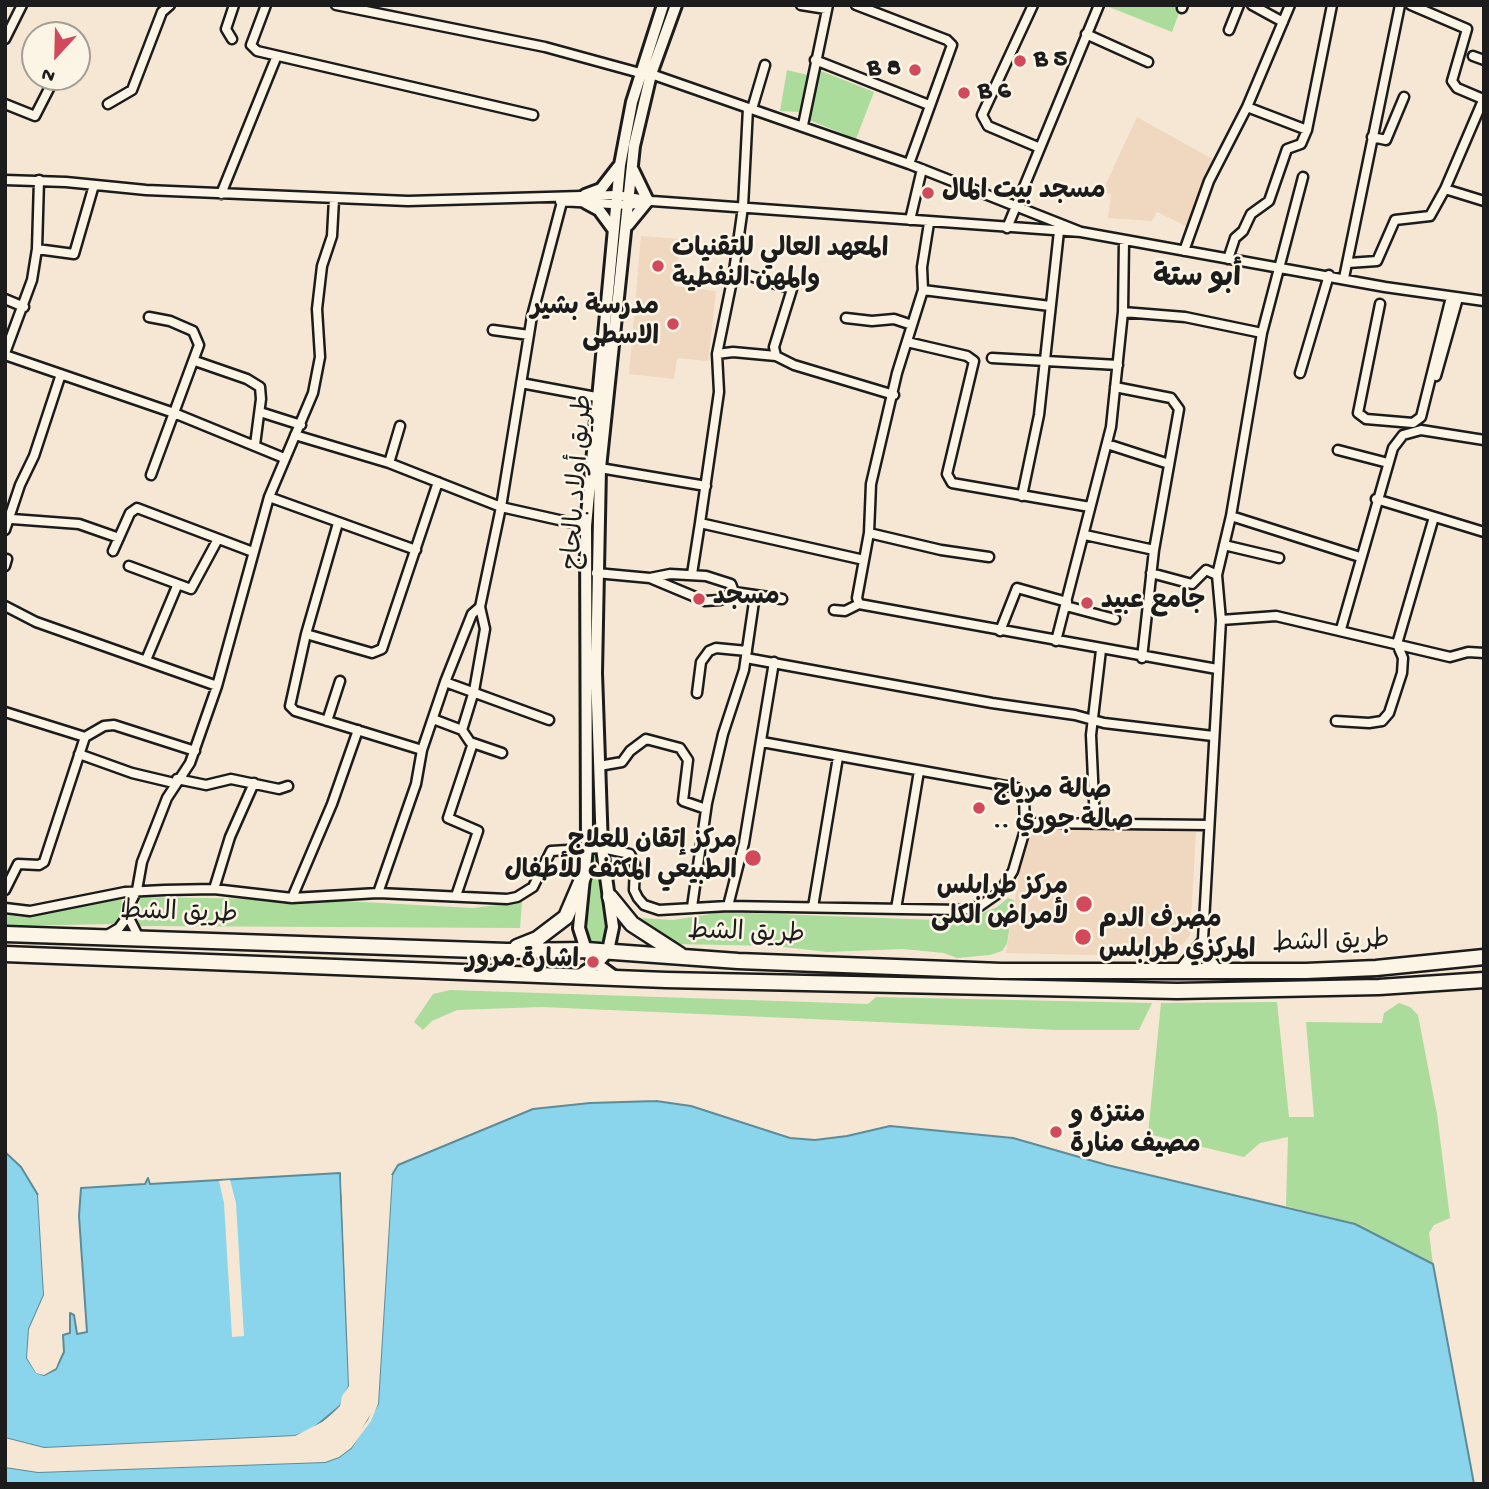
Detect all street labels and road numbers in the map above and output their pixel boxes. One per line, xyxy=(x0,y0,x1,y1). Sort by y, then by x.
street label: طريق أولاد بالحاج xyxy=(558,393,602,571)
street label: طريق الشط xyxy=(120,897,238,933)
street label: طريق الشط xyxy=(687,917,805,953)
street label: طريق الشط xyxy=(1272,926,1390,962)

